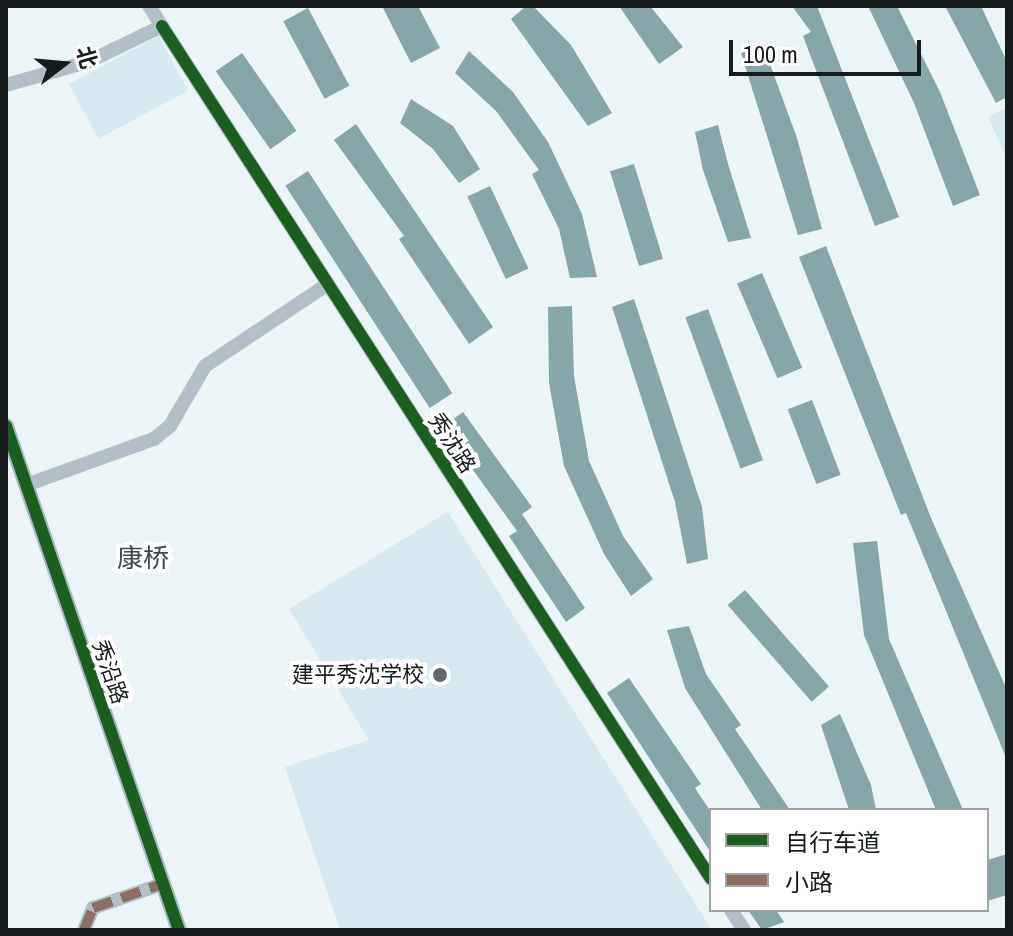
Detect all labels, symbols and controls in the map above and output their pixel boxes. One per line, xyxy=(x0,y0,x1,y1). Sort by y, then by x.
north arrow xyxy=(24,24,104,104)
scale bar xyxy=(733,24,925,74)
text: 100 m xyxy=(743,38,798,70)
text: 北 xyxy=(70,43,105,72)
street label: 秀沈路 xyxy=(423,408,481,478)
district label: 康桥 xyxy=(117,542,169,574)
street label: 秀沿路 xyxy=(87,637,133,707)
place label: 建平秀沈学校 xyxy=(292,662,424,688)
marker: 建平秀沈学校 xyxy=(431,666,449,684)
legend xyxy=(709,808,989,912)
text: 自行车道 xyxy=(785,826,881,858)
text: 小路 xyxy=(785,866,833,898)

